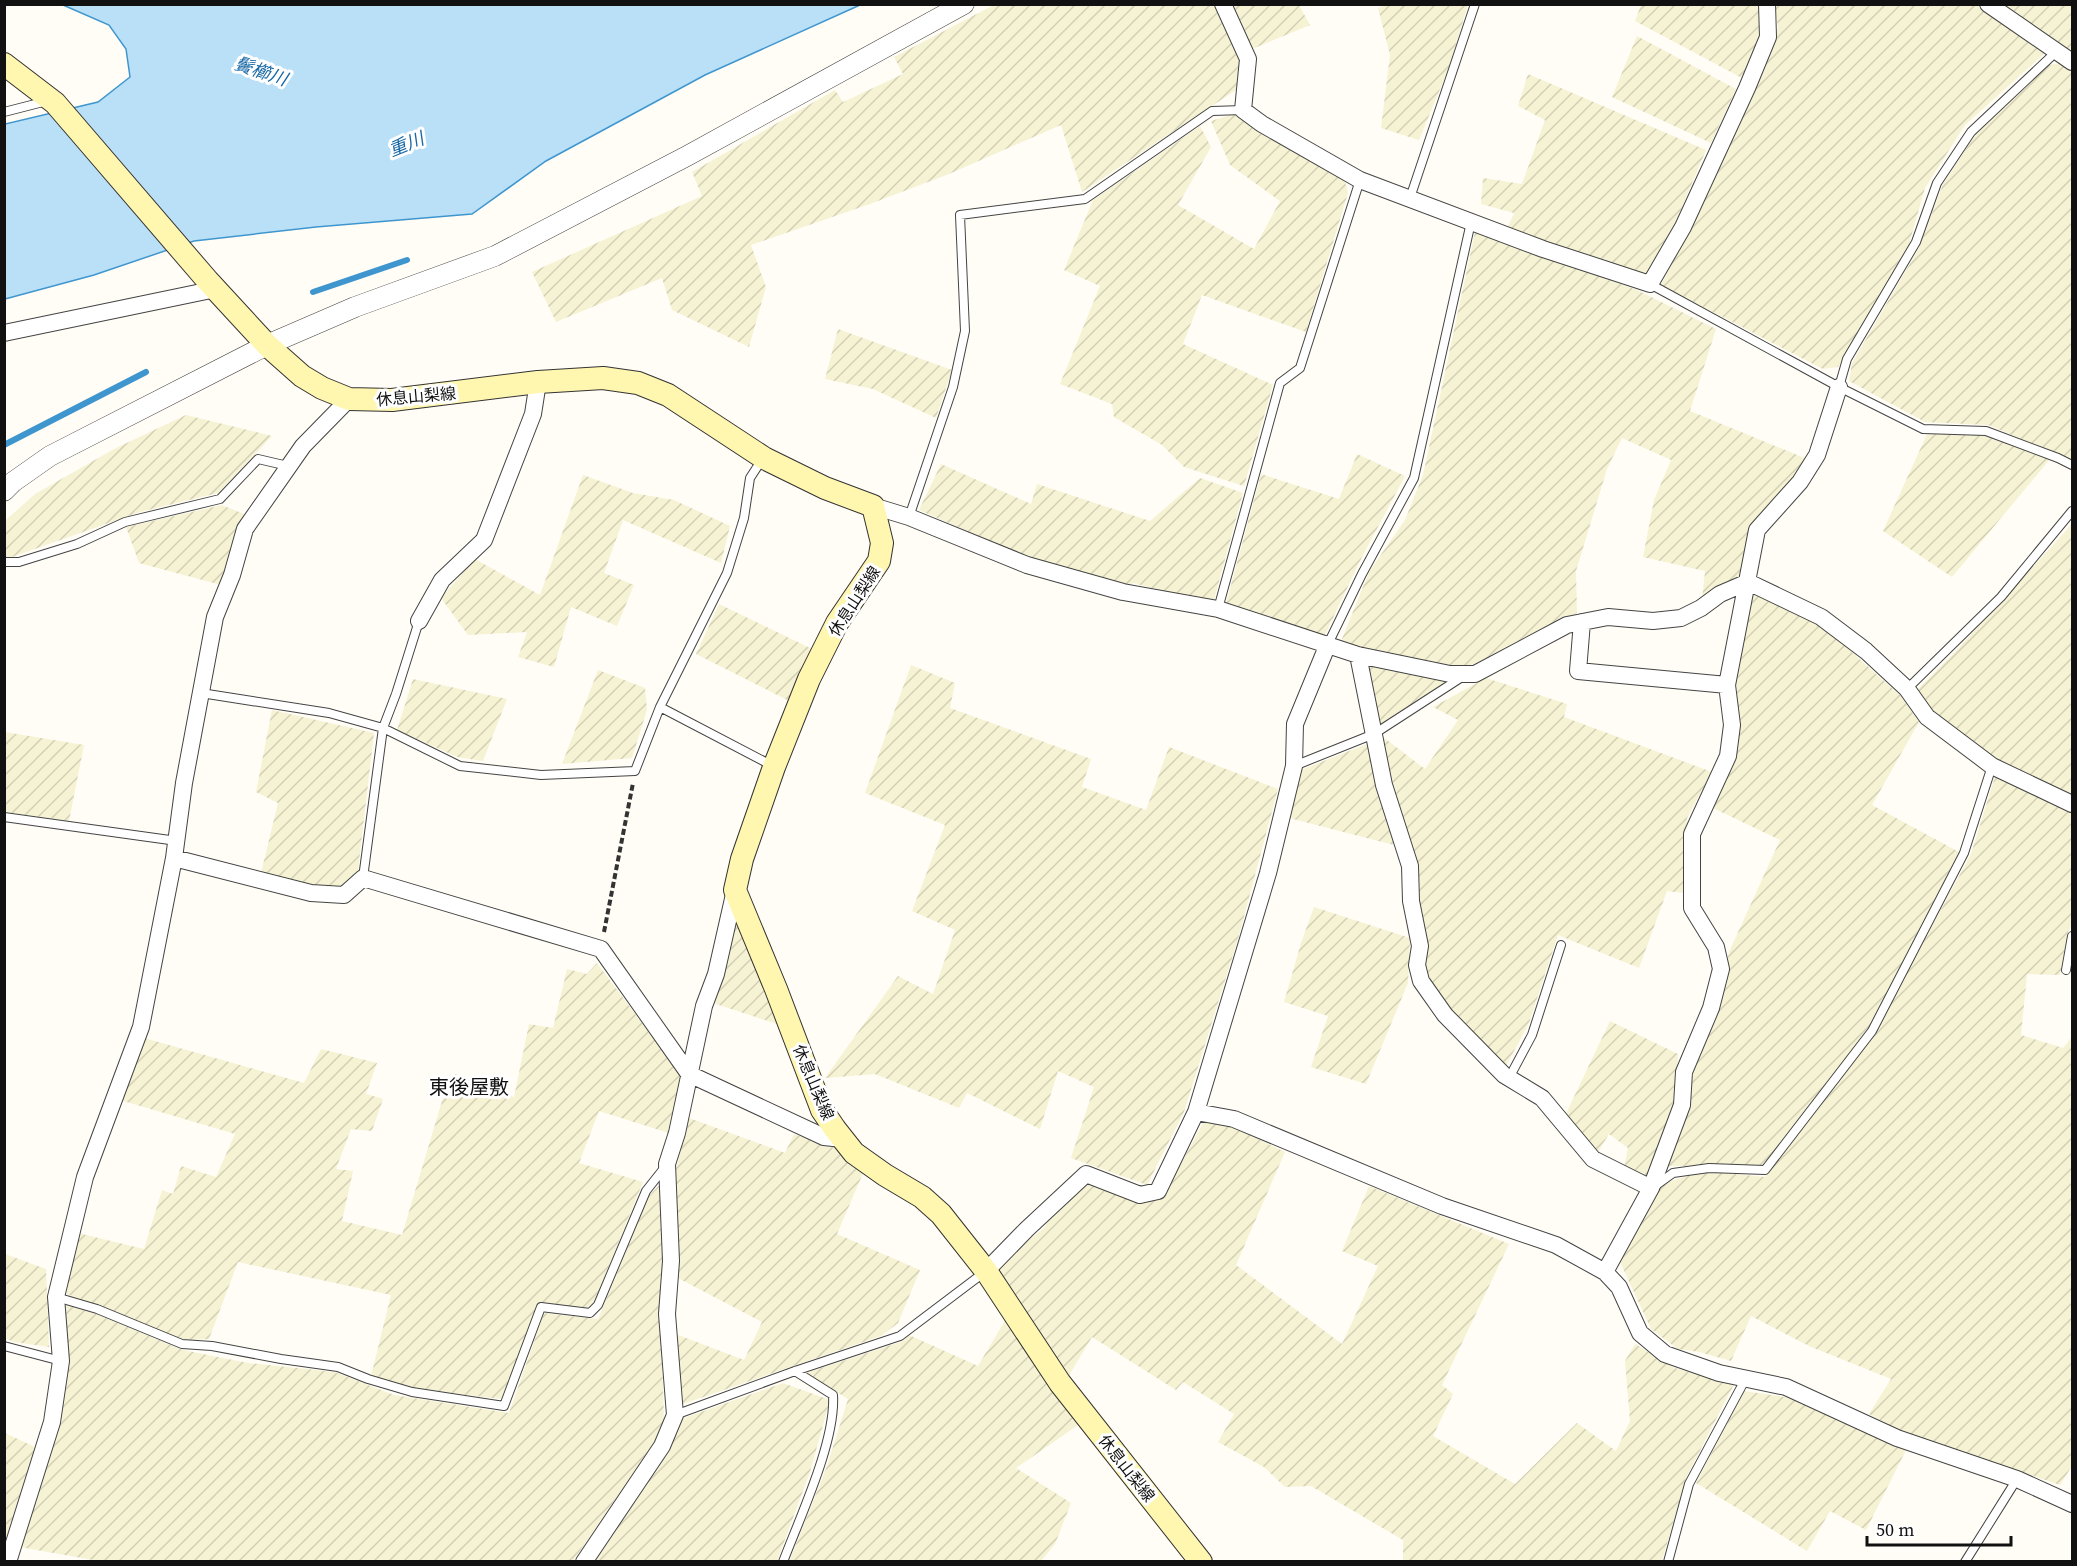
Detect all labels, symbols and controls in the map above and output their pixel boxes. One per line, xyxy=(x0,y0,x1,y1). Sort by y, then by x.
water label: 鬢櫛川 xyxy=(231,50,292,92)
water label: 重川 xyxy=(385,125,429,162)
street label: 休息山梨線 xyxy=(375,382,457,410)
street label: 休息山梨線 xyxy=(823,561,885,641)
street label: 休息山梨線 xyxy=(788,1041,840,1123)
district label: 東後屋敷 xyxy=(429,1073,509,1101)
street label: 休息山梨線 xyxy=(1094,1430,1160,1506)
scale bar xyxy=(1867,1509,2011,1547)
text: 50 m xyxy=(1876,1517,1914,1542)

